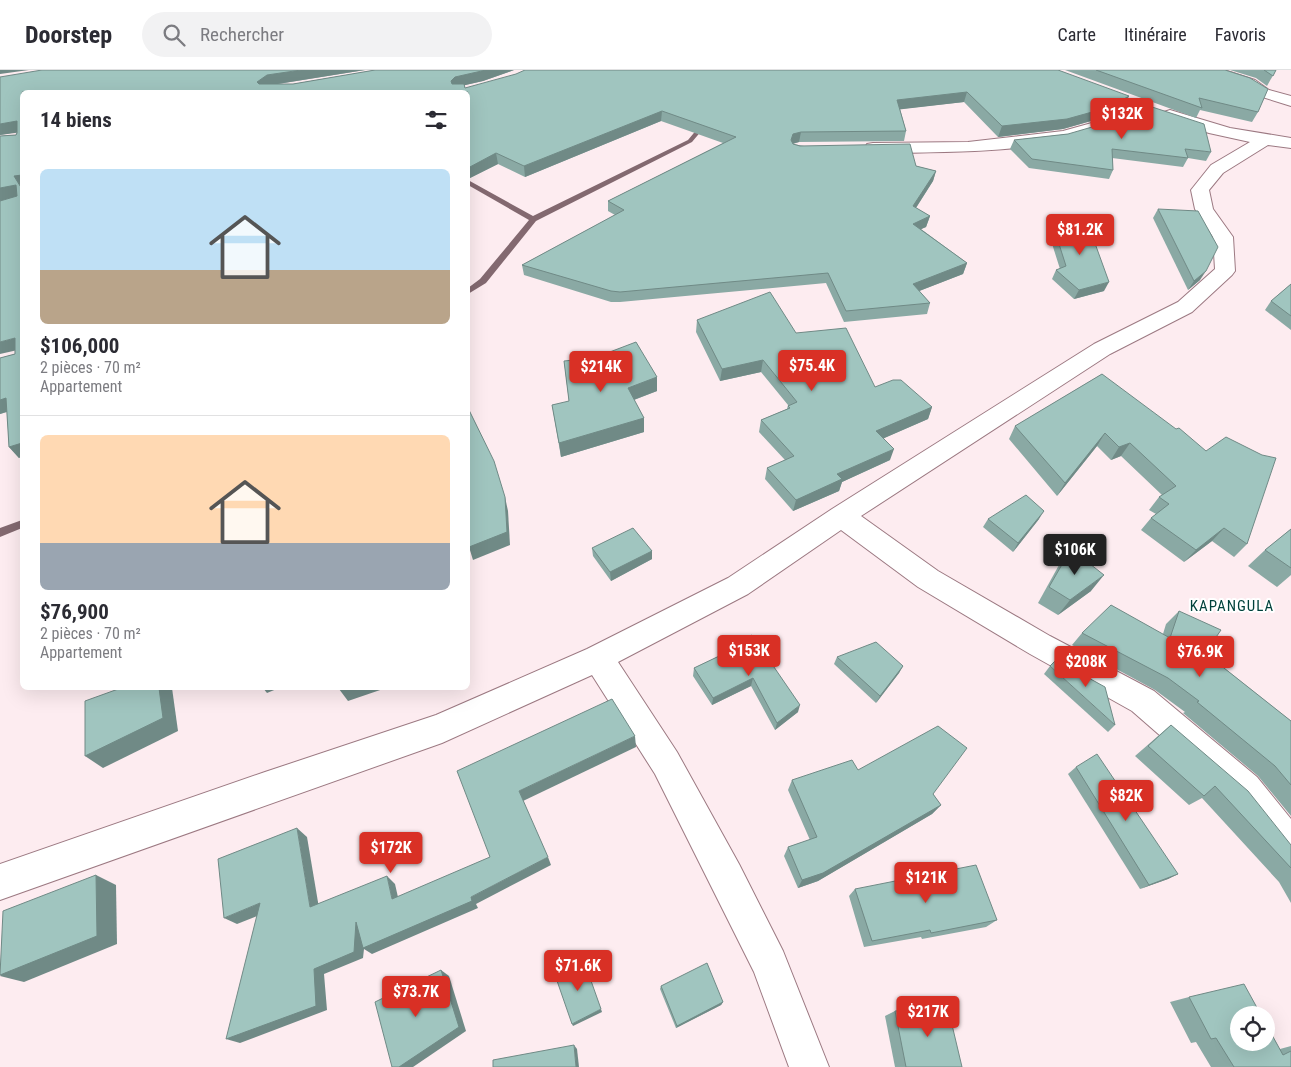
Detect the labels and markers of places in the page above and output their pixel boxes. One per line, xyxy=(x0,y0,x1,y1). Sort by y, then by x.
pin: $132K xyxy=(1087,98,1157,140)
pin: $81.2K xyxy=(1039,214,1121,256)
pin: $214K xyxy=(566,350,636,393)
pin: $75.4K xyxy=(771,350,853,392)
pin: $106K xyxy=(1040,534,1110,576)
pin: $153K xyxy=(714,634,784,677)
pin: $76.9K xyxy=(1159,636,1241,678)
pin: $208K xyxy=(1051,646,1121,688)
pin: $82K xyxy=(1096,780,1156,822)
pin: $172K xyxy=(356,832,426,874)
pin: $121K xyxy=(891,862,961,904)
pin: $71.6K xyxy=(537,950,619,992)
pin: $73.7K xyxy=(375,976,457,1018)
pin: $217K xyxy=(893,996,963,1038)

